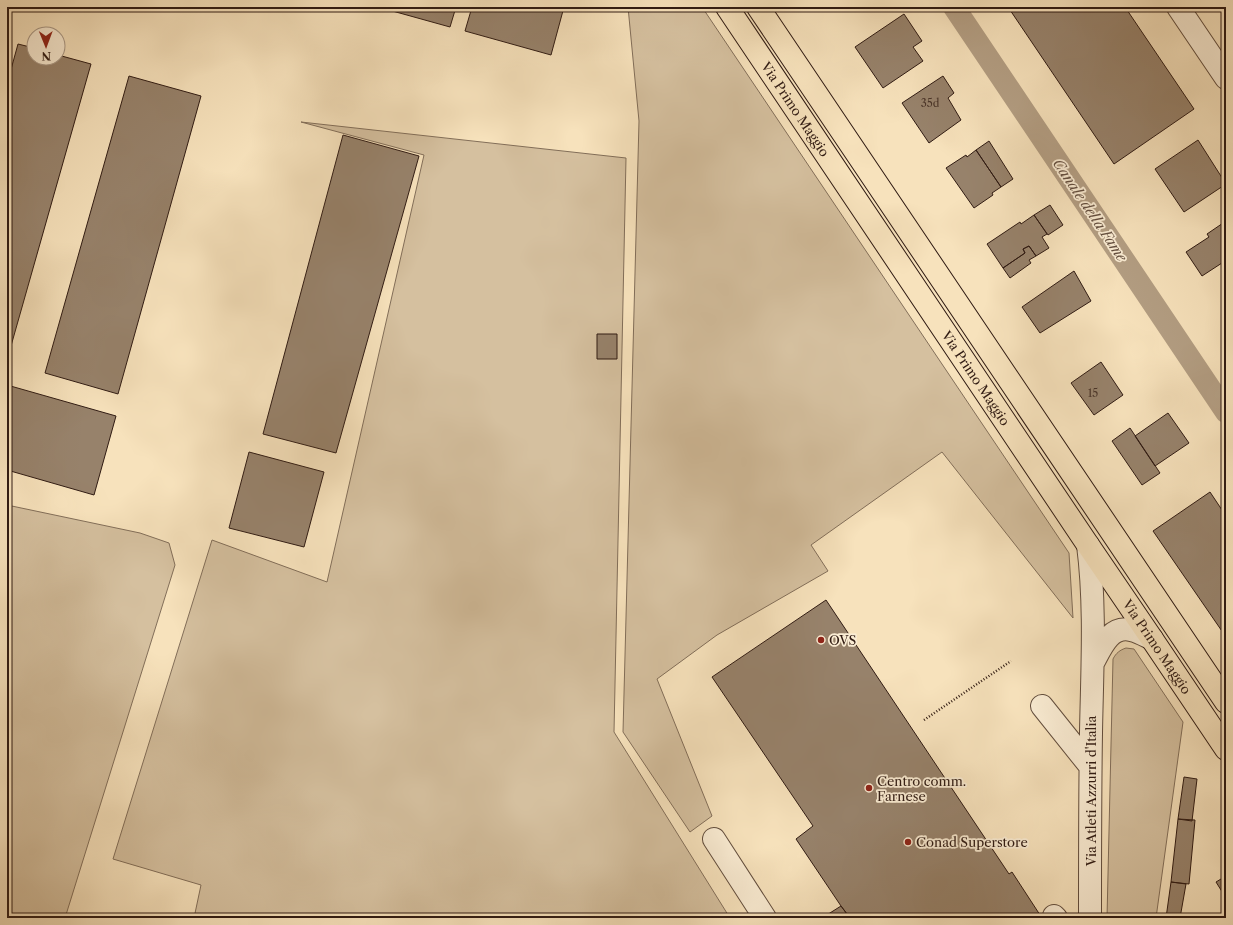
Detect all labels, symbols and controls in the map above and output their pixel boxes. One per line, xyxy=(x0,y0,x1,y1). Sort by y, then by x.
north arrow xyxy=(26,26,66,66)
text: N xyxy=(41,49,51,63)
street label: Via Primo Maggio xyxy=(758,58,833,160)
house number: 35d xyxy=(921,96,940,110)
water label: Canale della Fame xyxy=(1049,155,1132,266)
street label: Via Primo Maggio xyxy=(938,327,1014,429)
house number: 15 xyxy=(1088,386,1098,400)
street label: Via Primo Maggio xyxy=(1119,596,1195,697)
place label: OVS xyxy=(829,632,857,648)
marker: OVS xyxy=(816,635,826,645)
street label: Via Atleti Azzurri d'Italia xyxy=(1083,716,1099,867)
place label: Centro comm. Farnese xyxy=(877,773,966,804)
marker: Centro comm. Farnese xyxy=(864,783,874,793)
place label: Conad Superstore xyxy=(916,834,1028,850)
marker: Conad Superstore xyxy=(903,837,913,847)

